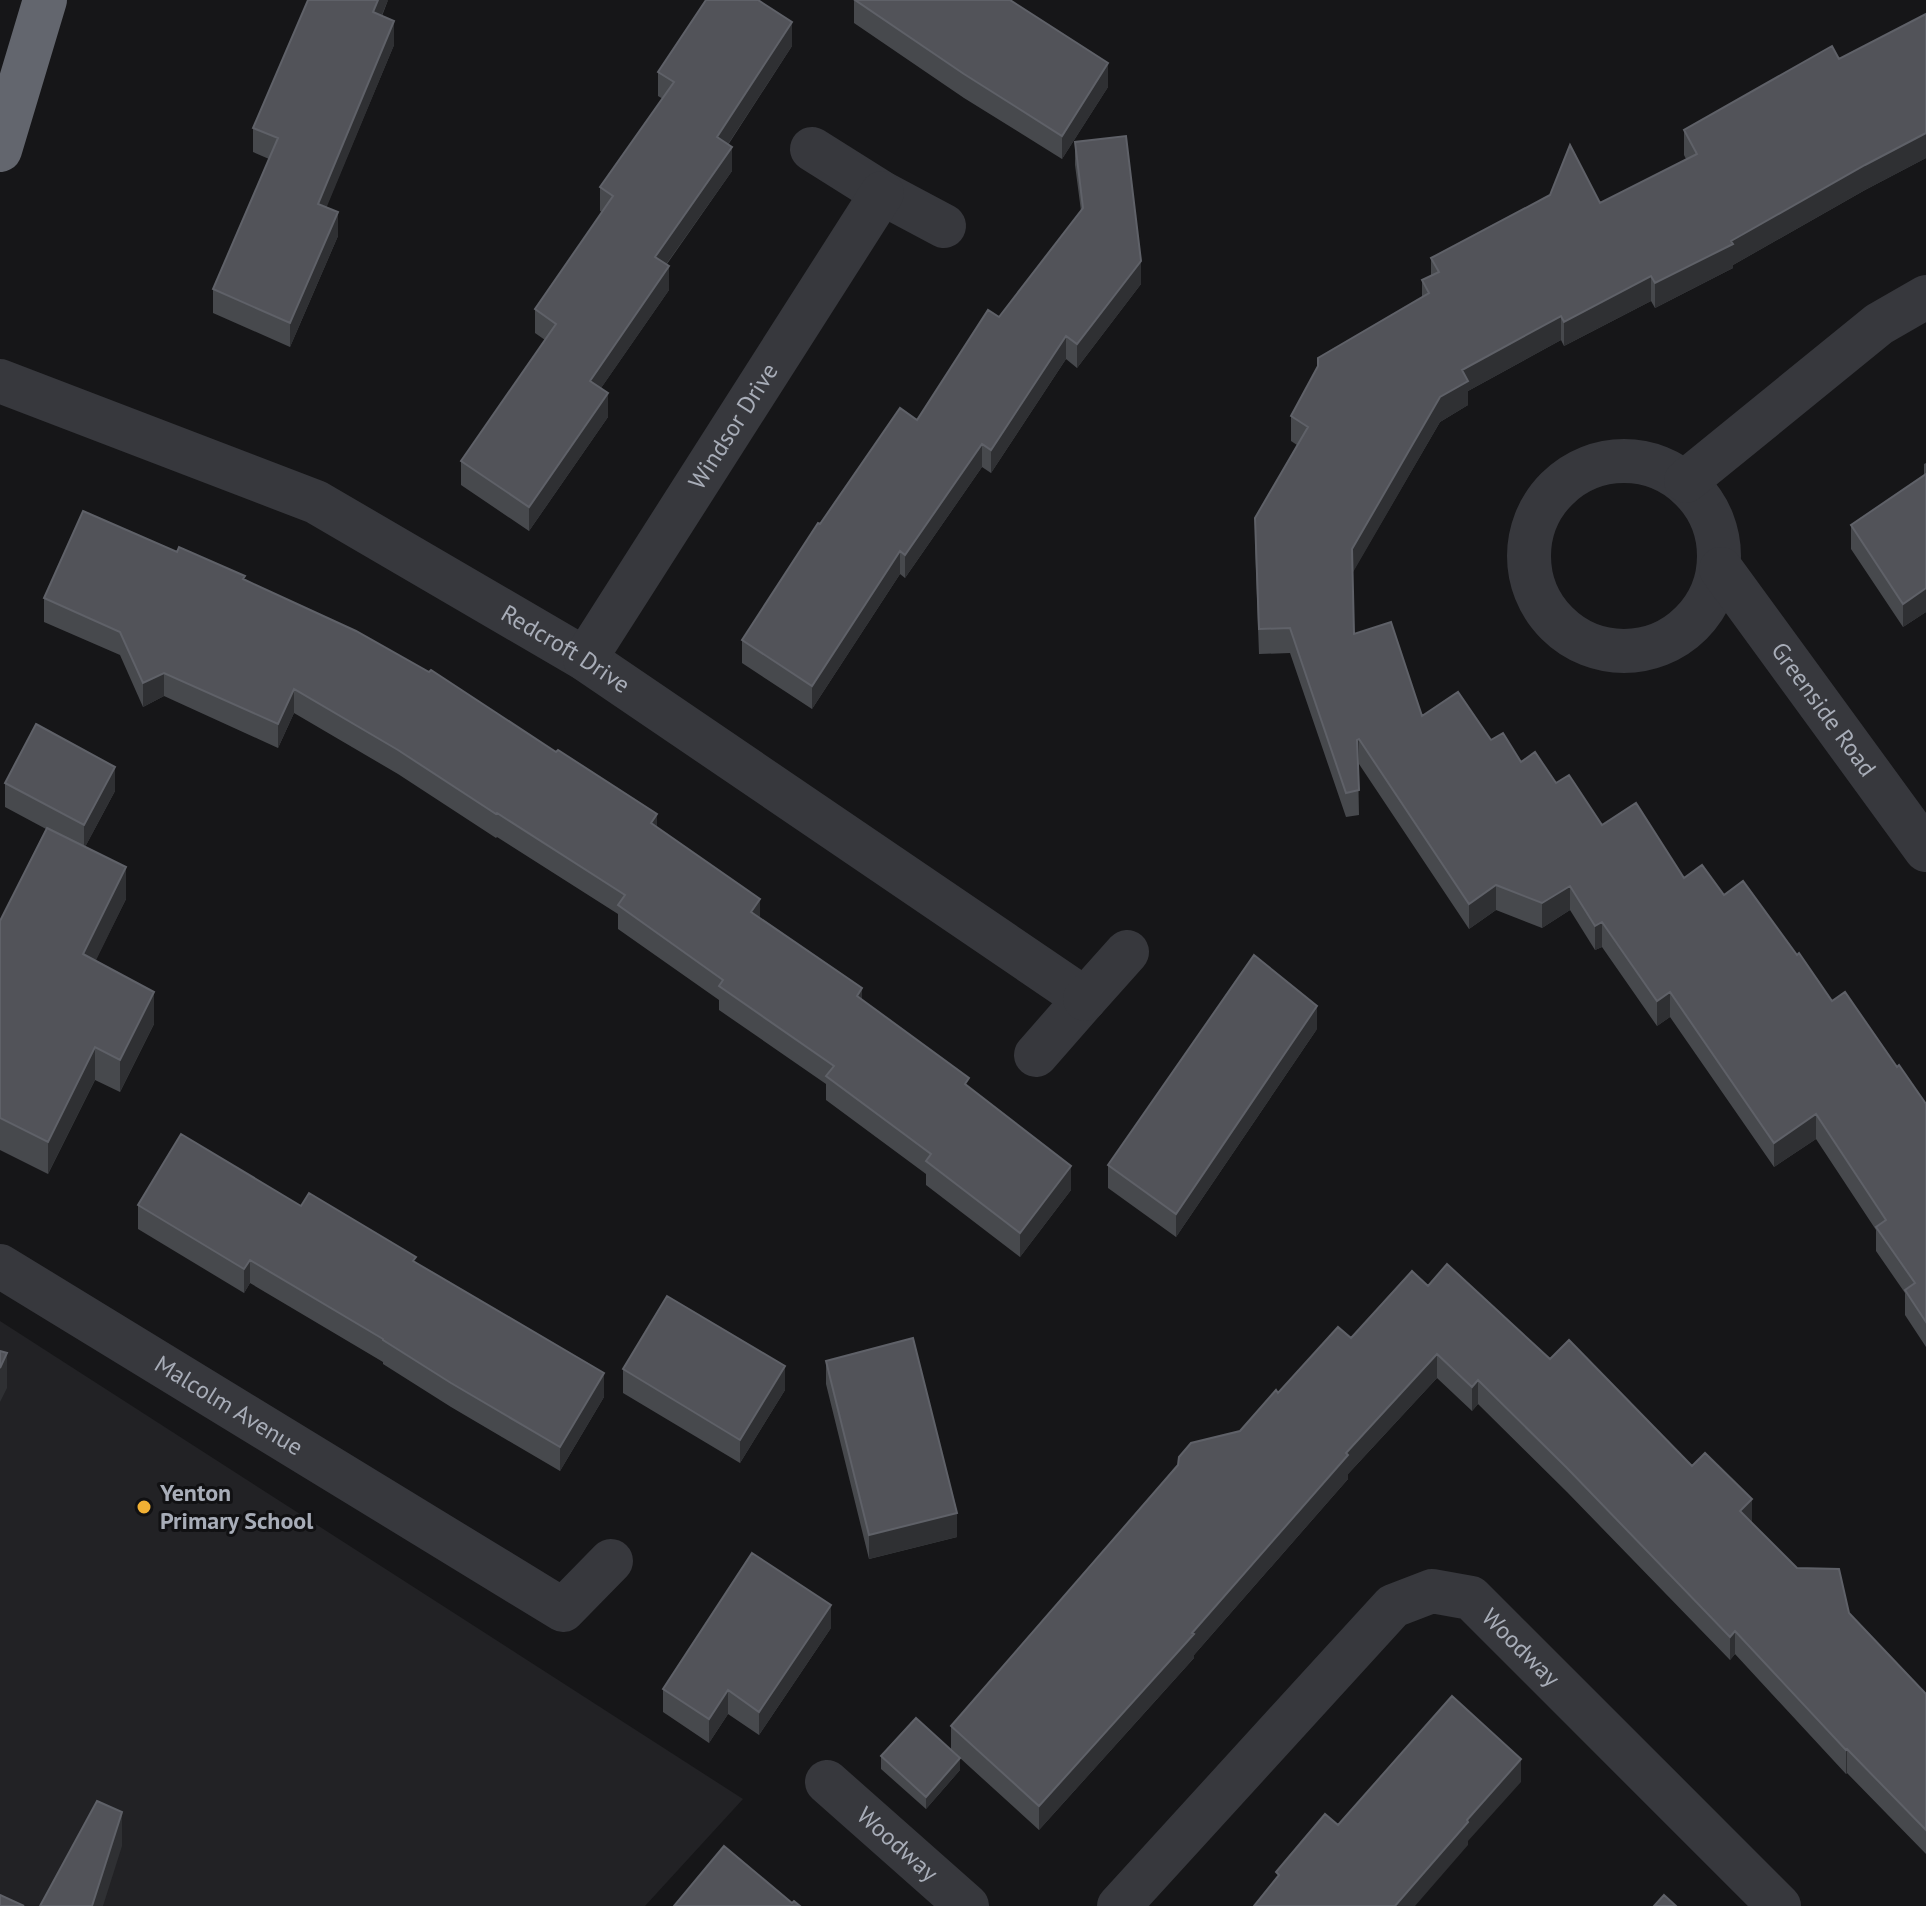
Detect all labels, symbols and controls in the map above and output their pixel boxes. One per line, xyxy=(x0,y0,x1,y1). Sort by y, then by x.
street label: Windsor Drive xyxy=(681,357,785,495)
street label: Redcroft Drive xyxy=(496,597,636,700)
street label: Greenside Road xyxy=(1765,636,1883,783)
street label: Malcolm Avenue xyxy=(149,1348,309,1462)
place label: Yenton Primary School xyxy=(159,1477,314,1536)
marker: Yenton Primary School xyxy=(135,1498,153,1516)
street label: Woodway xyxy=(1475,1602,1567,1693)
street label: Woodway xyxy=(851,1800,945,1888)

